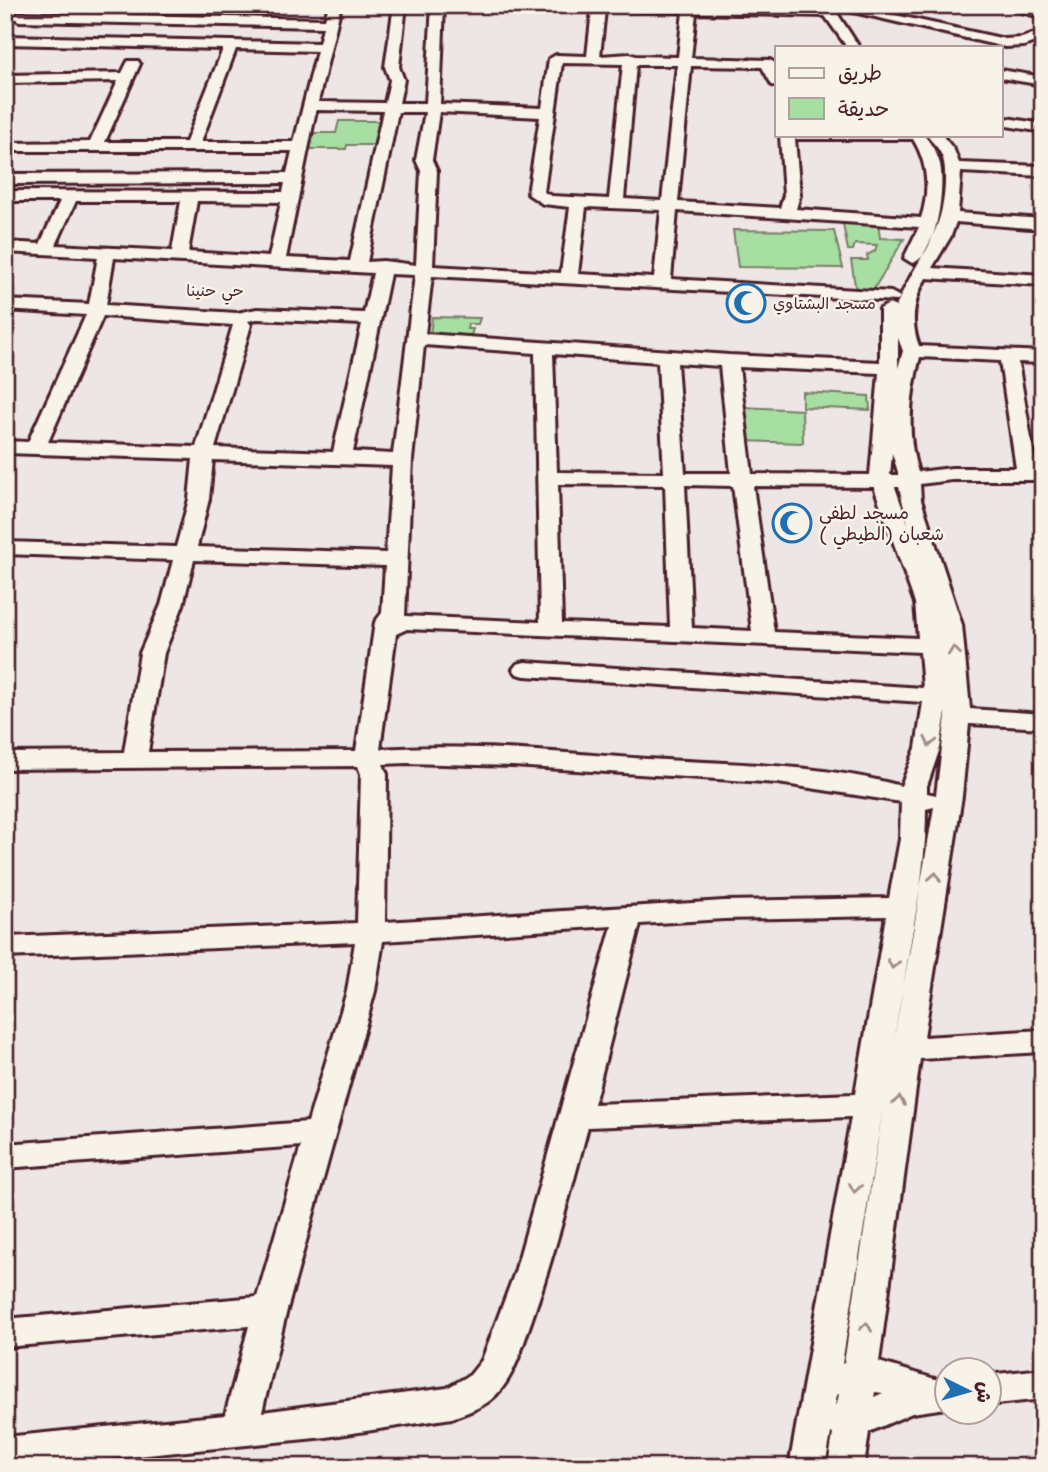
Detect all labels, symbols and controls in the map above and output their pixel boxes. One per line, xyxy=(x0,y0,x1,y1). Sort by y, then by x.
legend xyxy=(775,46,1002,136)
text: طريق xyxy=(838,59,882,87)
text: حديقة xyxy=(838,95,889,123)
district label: حي حنينا xyxy=(186,280,244,305)
mosque icon: مسجد البشتاوي xyxy=(725,282,767,324)
place label: مسجد البشتاوي xyxy=(773,293,876,315)
place label: مسجد لطفي شعبان (الطيطي ) xyxy=(819,501,944,550)
mosque icon: مسجد لطفي شعبان (الطيطي ) xyxy=(771,502,813,544)
one-way arrow xyxy=(947,645,962,657)
one-way arrow xyxy=(924,735,938,747)
one-way arrow xyxy=(927,871,942,883)
one-way arrow xyxy=(886,958,901,970)
one-way arrow xyxy=(892,1096,907,1107)
one-way arrow xyxy=(848,1183,863,1194)
one-way arrow xyxy=(859,1321,874,1332)
north arrow xyxy=(932,1356,1002,1426)
text: ش xyxy=(971,1381,998,1404)

